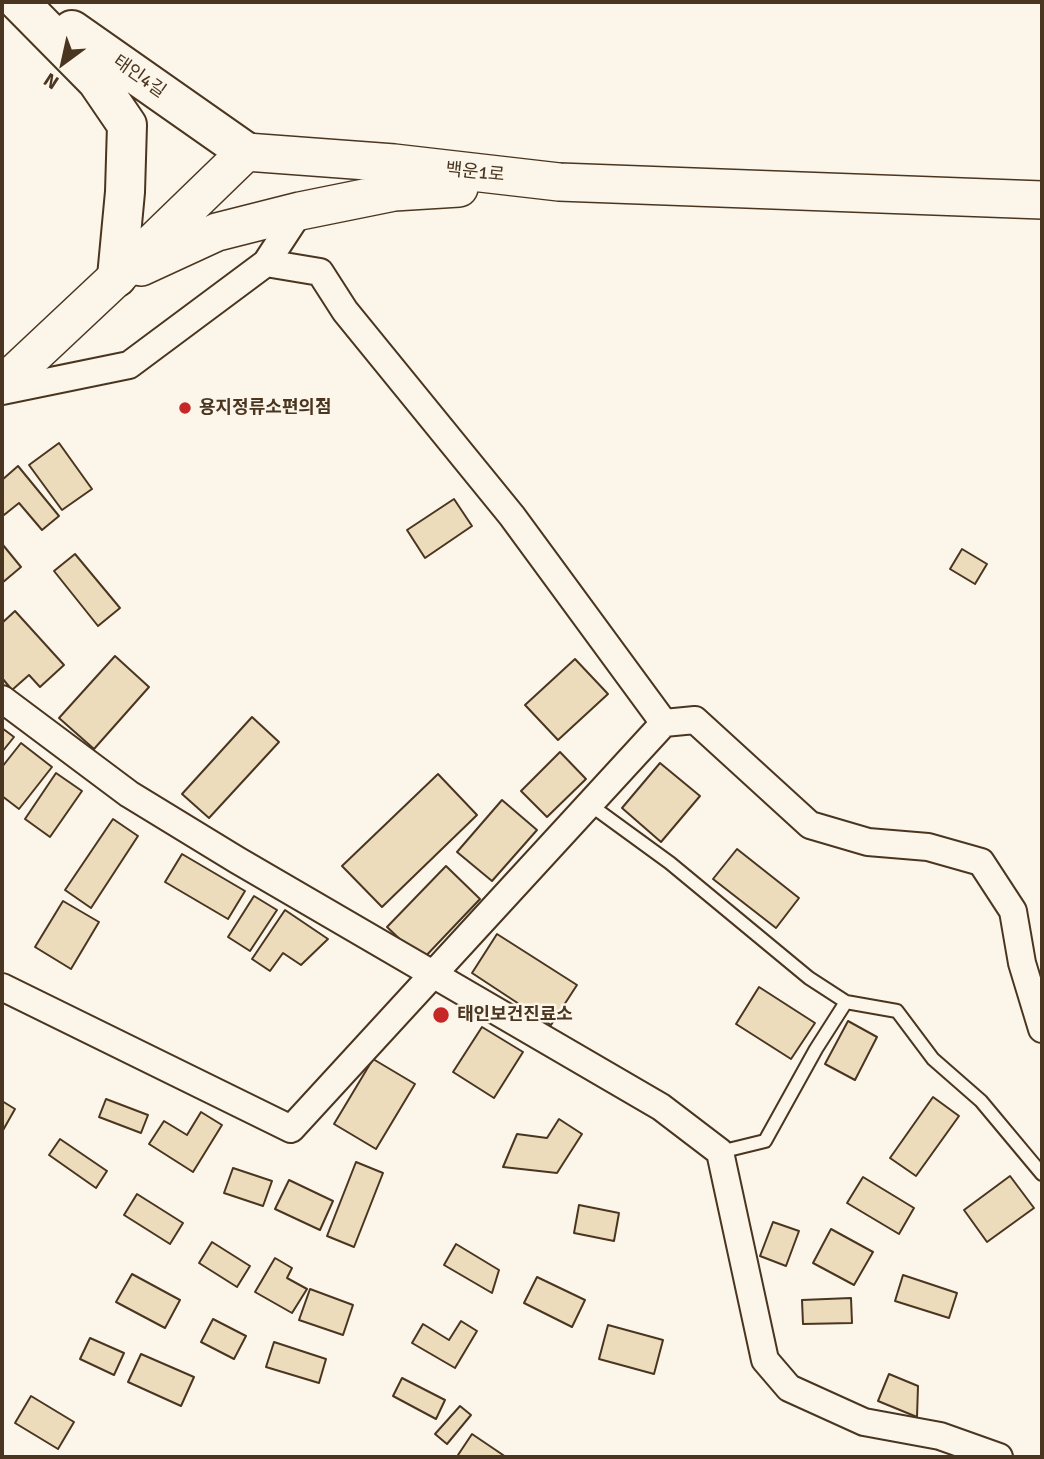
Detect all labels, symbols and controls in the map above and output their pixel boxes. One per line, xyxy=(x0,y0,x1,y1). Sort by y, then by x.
north arrow xyxy=(28,28,98,98)
street label: 태인4길 xyxy=(108,51,170,103)
text: N xyxy=(39,67,64,94)
street label: 백운1로 xyxy=(444,159,506,187)
place label: 용지정류소편의점 xyxy=(199,397,331,419)
marker: 용지정류소편의점 xyxy=(177,400,193,416)
place label: 태인보건진료소 xyxy=(457,1004,573,1026)
marker: 태인보건진료소 xyxy=(431,1005,451,1025)

